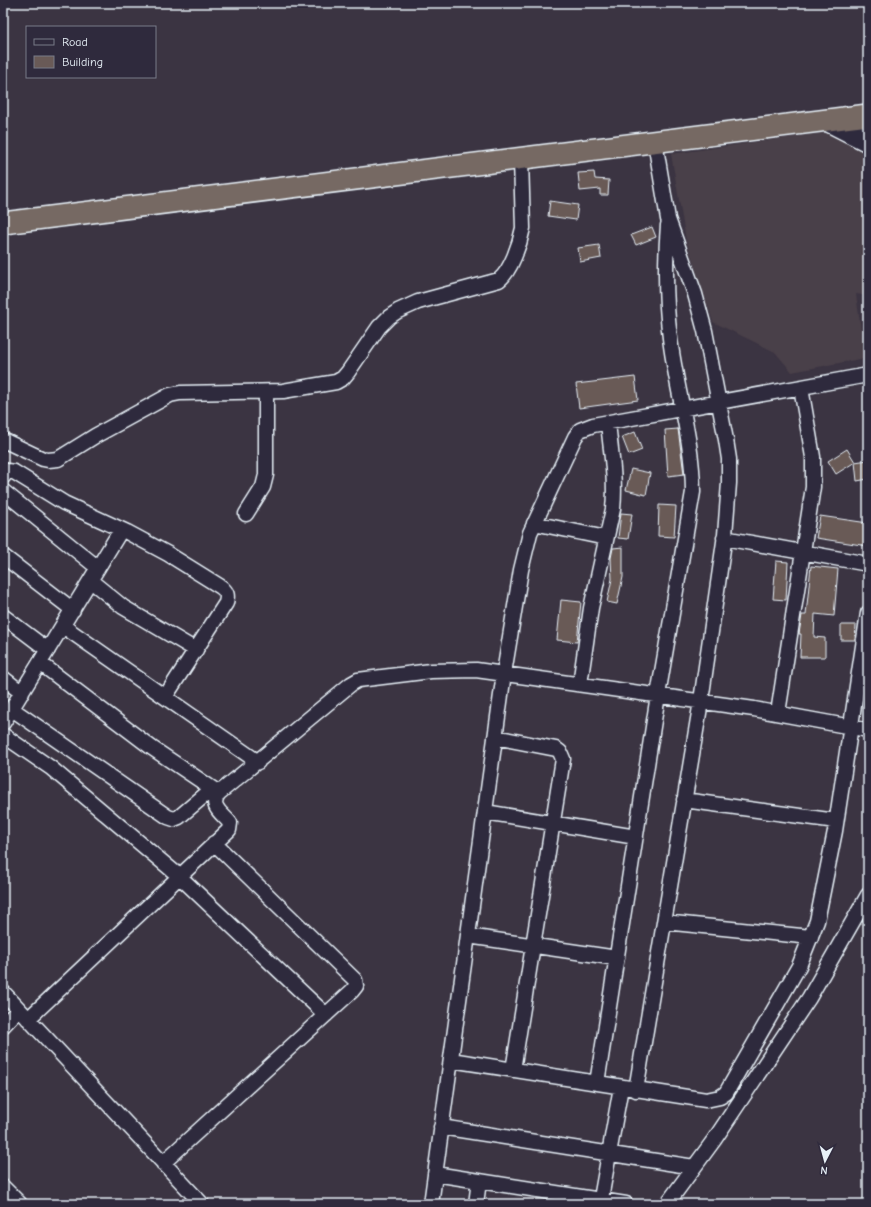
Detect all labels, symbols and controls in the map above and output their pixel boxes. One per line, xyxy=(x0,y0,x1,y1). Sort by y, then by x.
legend xyxy=(26,26,156,78)
text: Road xyxy=(62,35,88,49)
text: Building xyxy=(62,55,103,69)
north arrow xyxy=(805,1141,845,1181)
text: N xyxy=(820,1164,828,1177)

